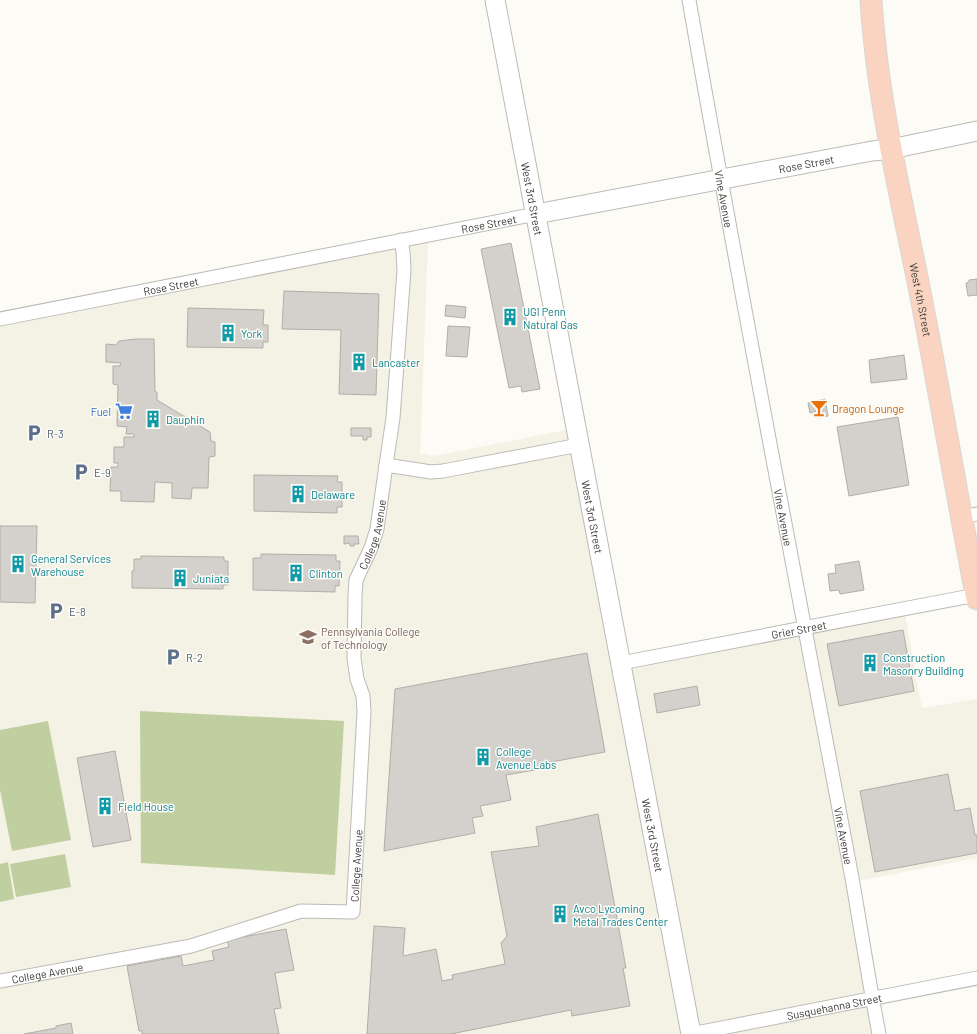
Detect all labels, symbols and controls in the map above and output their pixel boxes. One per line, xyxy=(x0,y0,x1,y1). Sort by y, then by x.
street label: Rose Street xyxy=(777,152,835,175)
street label: West 3rd Street xyxy=(519,161,546,236)
street label: Vine Avenue xyxy=(713,169,736,229)
street label: Rose Street xyxy=(460,211,518,235)
street label: West 4th Street xyxy=(908,262,935,337)
street label: Rose Street xyxy=(142,274,200,297)
place label: UGI Penn Natural Gas xyxy=(523,305,578,331)
building icon: UGI Penn Natural Gas xyxy=(500,307,520,327)
building icon: York xyxy=(218,323,238,343)
place label: York xyxy=(241,327,263,340)
building icon: Lancaster xyxy=(349,352,369,372)
place label: Lancaster xyxy=(372,356,420,369)
bar icon: Dragon Lounge xyxy=(809,398,829,418)
supermarket icon: Fuel xyxy=(114,401,134,421)
place label: Dragon Lounge xyxy=(832,402,904,415)
place label: Fuel xyxy=(91,405,111,418)
building icon: Dauphin xyxy=(143,409,163,429)
place label: Dauphin xyxy=(166,413,205,426)
parking icon: R-3 xyxy=(24,423,44,443)
place label: R-3 xyxy=(47,427,64,440)
parking icon: E-9 xyxy=(71,462,91,482)
place label: E-9 xyxy=(94,466,111,479)
street label: West 3rd Street xyxy=(580,479,606,555)
building icon: Delaware xyxy=(288,484,308,504)
place label: Delaware xyxy=(311,488,355,501)
street label: Vine Avenue xyxy=(772,488,796,547)
street label: College Avenue xyxy=(355,498,388,571)
place label: General Services Warehouse xyxy=(31,552,111,578)
building icon: General Services Warehouse xyxy=(8,554,28,574)
building icon: Clinton xyxy=(286,563,306,583)
place label: Clinton xyxy=(309,567,343,580)
building icon: Juniata xyxy=(170,568,190,588)
place label: Juniata xyxy=(193,572,229,585)
parking icon: E-8 xyxy=(46,601,66,621)
place label: E-8 xyxy=(69,605,86,618)
street label: Grier Street xyxy=(770,617,827,641)
place label: Pennsylvania College of Technology xyxy=(321,625,420,651)
school or university icon: Pennsylvania College of Technology xyxy=(298,627,318,647)
parking icon: R-2 xyxy=(163,647,183,667)
place label: R-2 xyxy=(186,651,203,664)
place label: Construction Masonry Building xyxy=(883,651,964,677)
building icon: Construction Masonry Building xyxy=(860,653,880,673)
place label: College Avenue Labs xyxy=(496,745,556,771)
building icon: College Avenue Labs xyxy=(473,747,493,767)
building icon: Field House xyxy=(95,796,115,816)
street label: West 3rd Street xyxy=(640,797,667,873)
place label: Field House xyxy=(118,800,174,813)
street label: Vine Avenue xyxy=(832,806,856,866)
street label: College Avenue xyxy=(347,829,364,902)
place label: Avco Lycoming Metal Trades Center xyxy=(573,902,668,928)
building icon: Avco Lycoming Metal Trades Center xyxy=(550,904,570,924)
street label: College Avenue xyxy=(10,959,84,985)
street label: Susquehanna Street xyxy=(786,990,883,1022)

